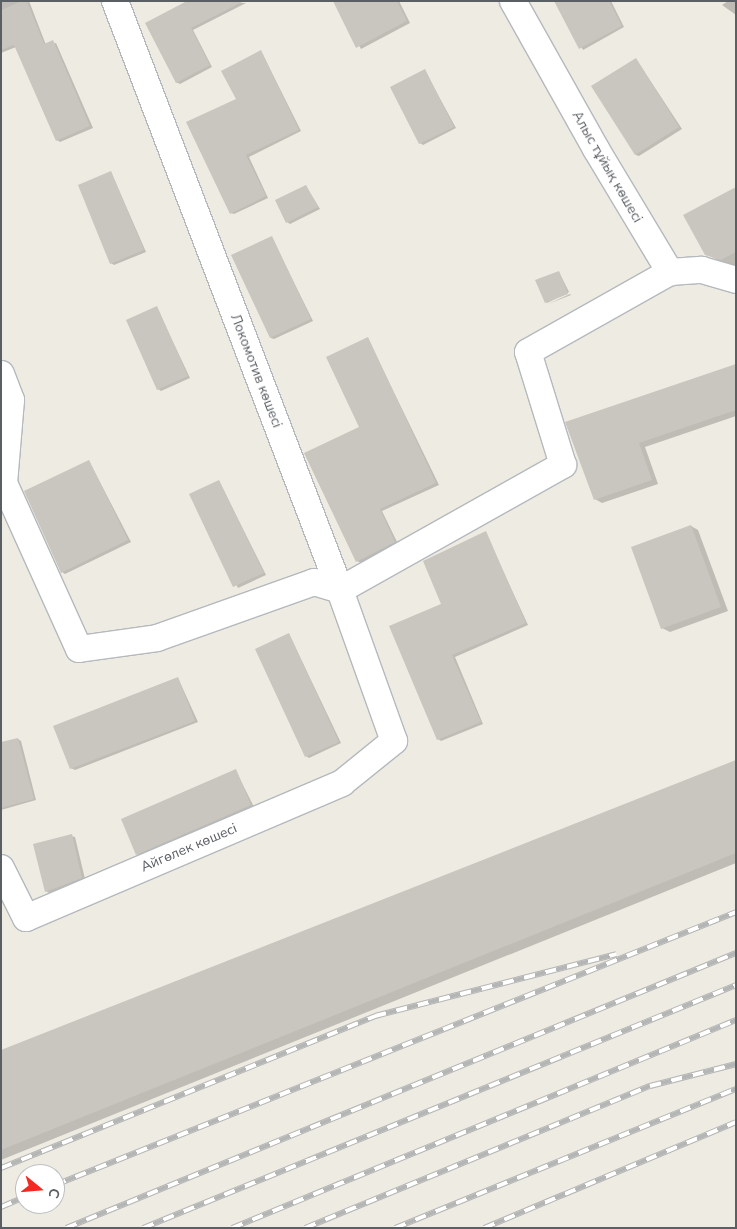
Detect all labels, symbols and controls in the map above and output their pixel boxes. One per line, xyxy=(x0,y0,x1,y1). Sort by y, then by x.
street label: Алыс тұйық көшесі xyxy=(568,108,646,226)
street label: Локомотив көшесі xyxy=(227,312,285,430)
street label: Айгөлек көшесі xyxy=(138,820,240,876)
north arrow xyxy=(15,1164,65,1214)
text: С xyxy=(43,1186,64,1201)

